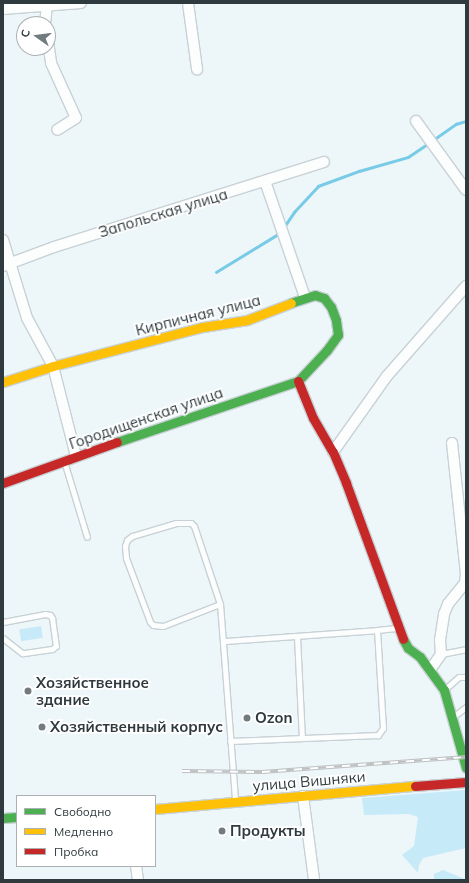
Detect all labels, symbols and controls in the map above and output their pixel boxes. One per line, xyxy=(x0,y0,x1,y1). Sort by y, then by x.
north arrow xyxy=(16,16,56,56)
text: С xyxy=(18,28,33,39)
street label: Запольская улица xyxy=(96,185,230,241)
street label: Кирпичная улица xyxy=(134,291,262,339)
street label: Городищенская улица xyxy=(67,383,225,453)
place label: Хозяйственное здание xyxy=(36,673,149,708)
marker: Хозяйственное здание xyxy=(23,686,33,696)
place label: Ozon xyxy=(255,709,292,727)
marker: Ozon xyxy=(242,713,252,723)
place label: Хозяйственный корпус xyxy=(50,718,223,736)
marker: Хозяйственный корпус xyxy=(37,722,47,732)
street label: улица Вишняки xyxy=(252,767,366,795)
legend xyxy=(16,795,156,867)
text: Свободно xyxy=(54,804,111,819)
place label: Продукты xyxy=(230,822,306,840)
text: Медленно xyxy=(54,824,113,839)
marker: Продукты xyxy=(217,826,227,836)
text: Пробка xyxy=(54,844,98,859)

